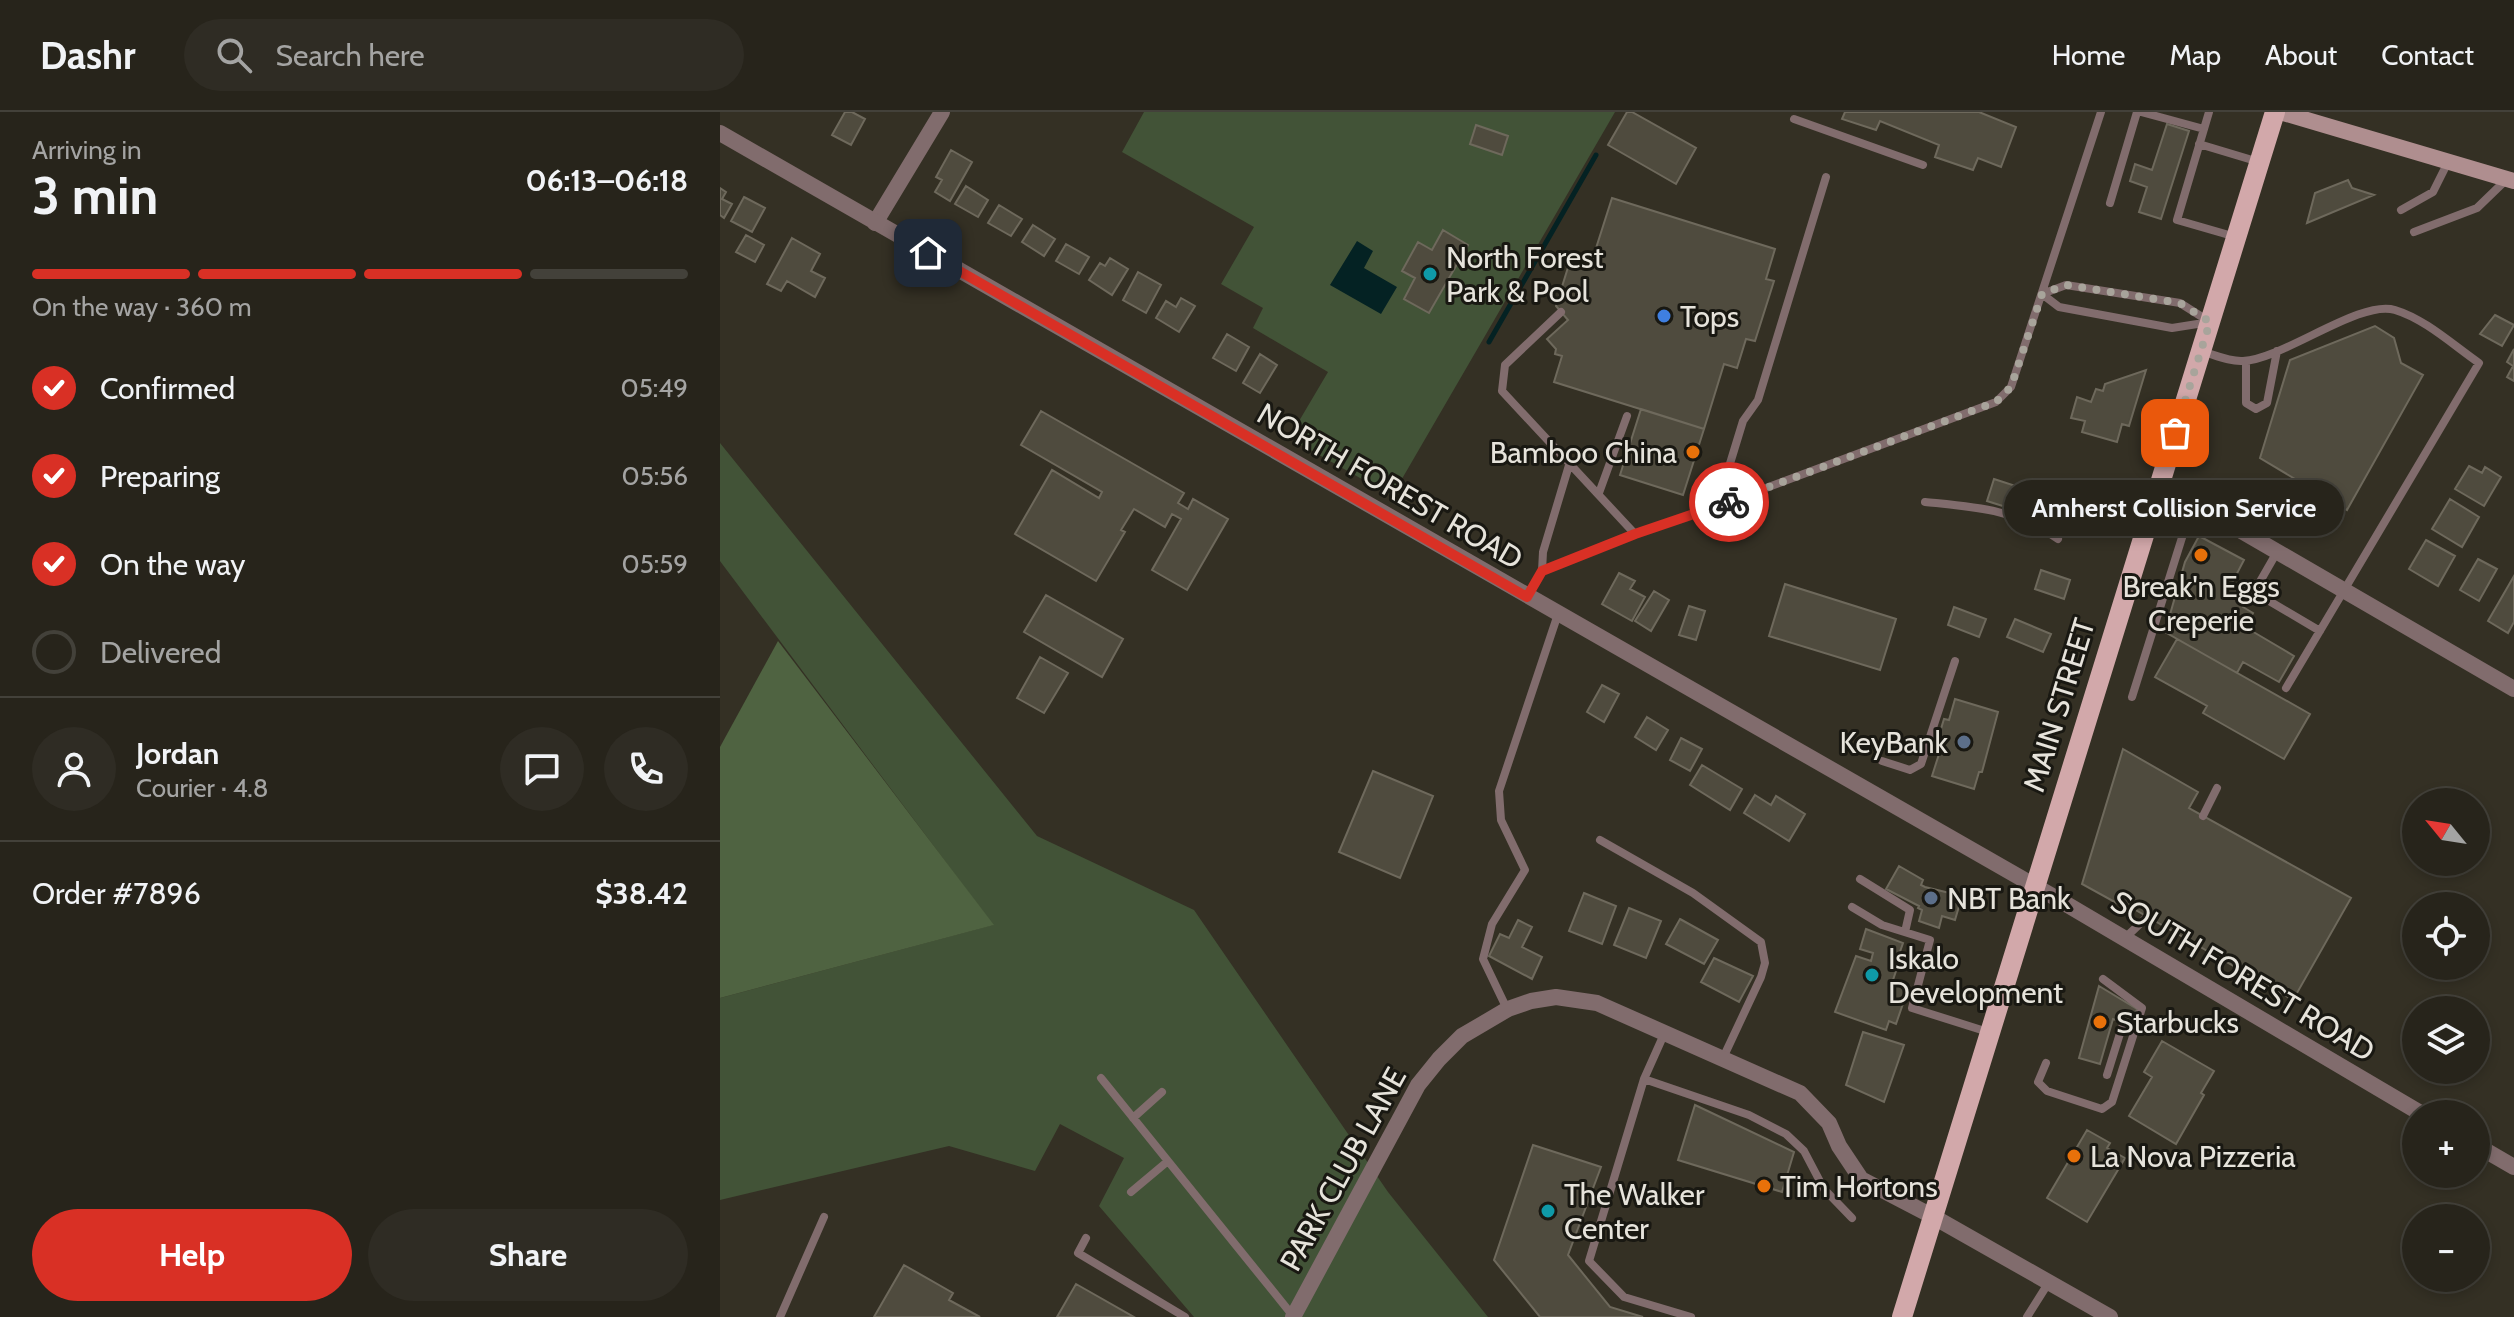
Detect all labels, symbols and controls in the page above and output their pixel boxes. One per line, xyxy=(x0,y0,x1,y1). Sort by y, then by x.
search box xyxy=(184,19,744,91)
text: Dashr xyxy=(40,32,136,79)
icon: search xyxy=(212,33,256,77)
text: Search here xyxy=(276,37,425,74)
text: Home xyxy=(2052,38,2125,72)
text: Map xyxy=(2169,38,2221,72)
text: About xyxy=(2265,38,2337,72)
text: Contact xyxy=(2381,38,2474,72)
text: Arriving in xyxy=(32,134,142,166)
text: 06:13–06:18 xyxy=(526,162,688,199)
text: 3 min xyxy=(32,164,158,227)
pin xyxy=(894,219,962,287)
icon: home xyxy=(906,231,950,275)
place label: North Forest Park & Pool xyxy=(1446,239,1604,310)
marker: North Forest Park & Pool xyxy=(1421,265,1439,283)
text: On the way · 360 m xyxy=(32,291,252,323)
place label: Tops xyxy=(1680,298,1739,335)
marker: Tops xyxy=(1655,307,1673,325)
icon: check xyxy=(32,366,76,410)
text: Confirmed xyxy=(100,370,235,407)
text: 05:49 xyxy=(621,372,688,404)
street label: NORTH FOREST ROAD xyxy=(1251,395,1529,577)
pin xyxy=(2141,399,2209,467)
icon: bag xyxy=(2153,411,2197,455)
place label: Bamboo China xyxy=(1490,434,1678,471)
marker: Bamboo China xyxy=(1684,443,1702,461)
icon: check xyxy=(32,454,76,498)
text: Preparing xyxy=(100,458,220,495)
text: 05:56 xyxy=(622,460,688,492)
courier xyxy=(1689,462,1769,542)
icon: bike xyxy=(1707,480,1751,524)
callout: Amherst Collision Service xyxy=(2005,481,2345,537)
text: Amherst Collision Service xyxy=(2032,492,2316,524)
icon: check xyxy=(32,542,76,586)
text: On the way xyxy=(100,546,245,583)
marker: Break'n Eggs Creperie xyxy=(2192,546,2210,564)
text: 05:59 xyxy=(622,548,688,580)
place label: Break'n Eggs Creperie xyxy=(2122,568,2280,639)
street label: MAIN STREET xyxy=(2015,614,2103,796)
text: Delivered xyxy=(100,634,221,671)
place label: KeyBank xyxy=(1840,724,1949,761)
button: person xyxy=(32,727,116,811)
button: chat xyxy=(500,727,584,811)
button: phone xyxy=(604,727,688,811)
marker: KeyBank xyxy=(1955,733,1973,751)
text: Jordan xyxy=(136,735,219,772)
text: Courier · 4.8 xyxy=(136,772,269,804)
north arrow xyxy=(2402,788,2490,876)
map controls xyxy=(2402,788,2490,1292)
text: Order #7896 xyxy=(32,875,201,912)
text: $38.42 xyxy=(595,875,688,912)
place label: NBT Bank xyxy=(1947,880,2071,917)
street label: SOUTH FOREST ROAD xyxy=(2104,883,2382,1069)
marker: NBT Bank xyxy=(1922,889,1940,907)
button: locate xyxy=(2402,892,2490,980)
place label: Iskalo Development xyxy=(1888,940,2063,1011)
marker: Iskalo Development xyxy=(1863,966,1881,984)
button: layers xyxy=(2402,996,2490,1084)
place label: Starbucks xyxy=(2116,1004,2239,1041)
marker: Starbucks xyxy=(2091,1013,2109,1031)
street label: PARK CLUB LANE xyxy=(1272,1061,1414,1277)
button: + xyxy=(2402,1100,2490,1188)
place label: La Nova Pizzeria xyxy=(2090,1138,2296,1175)
marker: La Nova Pizzeria xyxy=(2065,1147,2083,1165)
place label: Tim Hortons xyxy=(1780,1168,1938,1205)
place label: The Walker Center xyxy=(1564,1176,1705,1247)
marker: Tim Hortons xyxy=(1755,1177,1773,1195)
marker: The Walker Center xyxy=(1539,1202,1557,1220)
button: − xyxy=(2402,1204,2490,1292)
button: Help xyxy=(32,1209,352,1301)
button: Share xyxy=(368,1209,688,1301)

